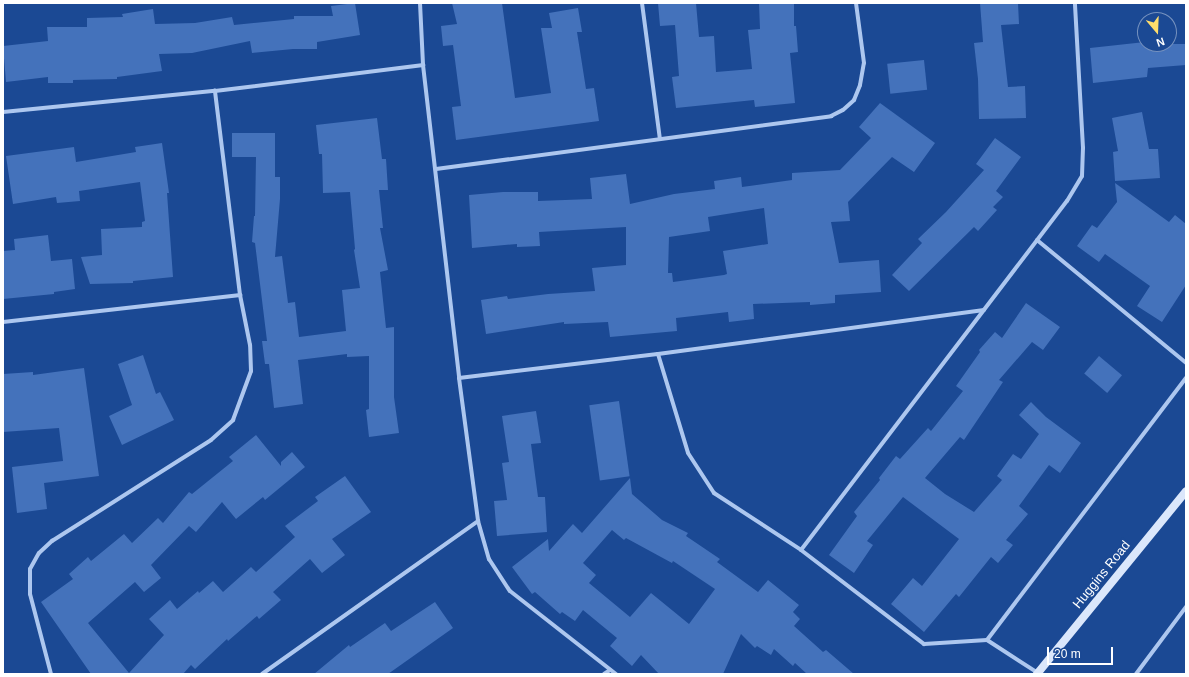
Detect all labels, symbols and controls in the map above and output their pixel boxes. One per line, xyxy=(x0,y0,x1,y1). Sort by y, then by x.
north arrow xyxy=(1137,12,1177,52)
text: N xyxy=(1155,35,1166,49)
street label: Huggins Road xyxy=(1070,538,1134,612)
scale bar xyxy=(1049,639,1115,665)
text: 20 m xyxy=(1054,647,1081,661)

